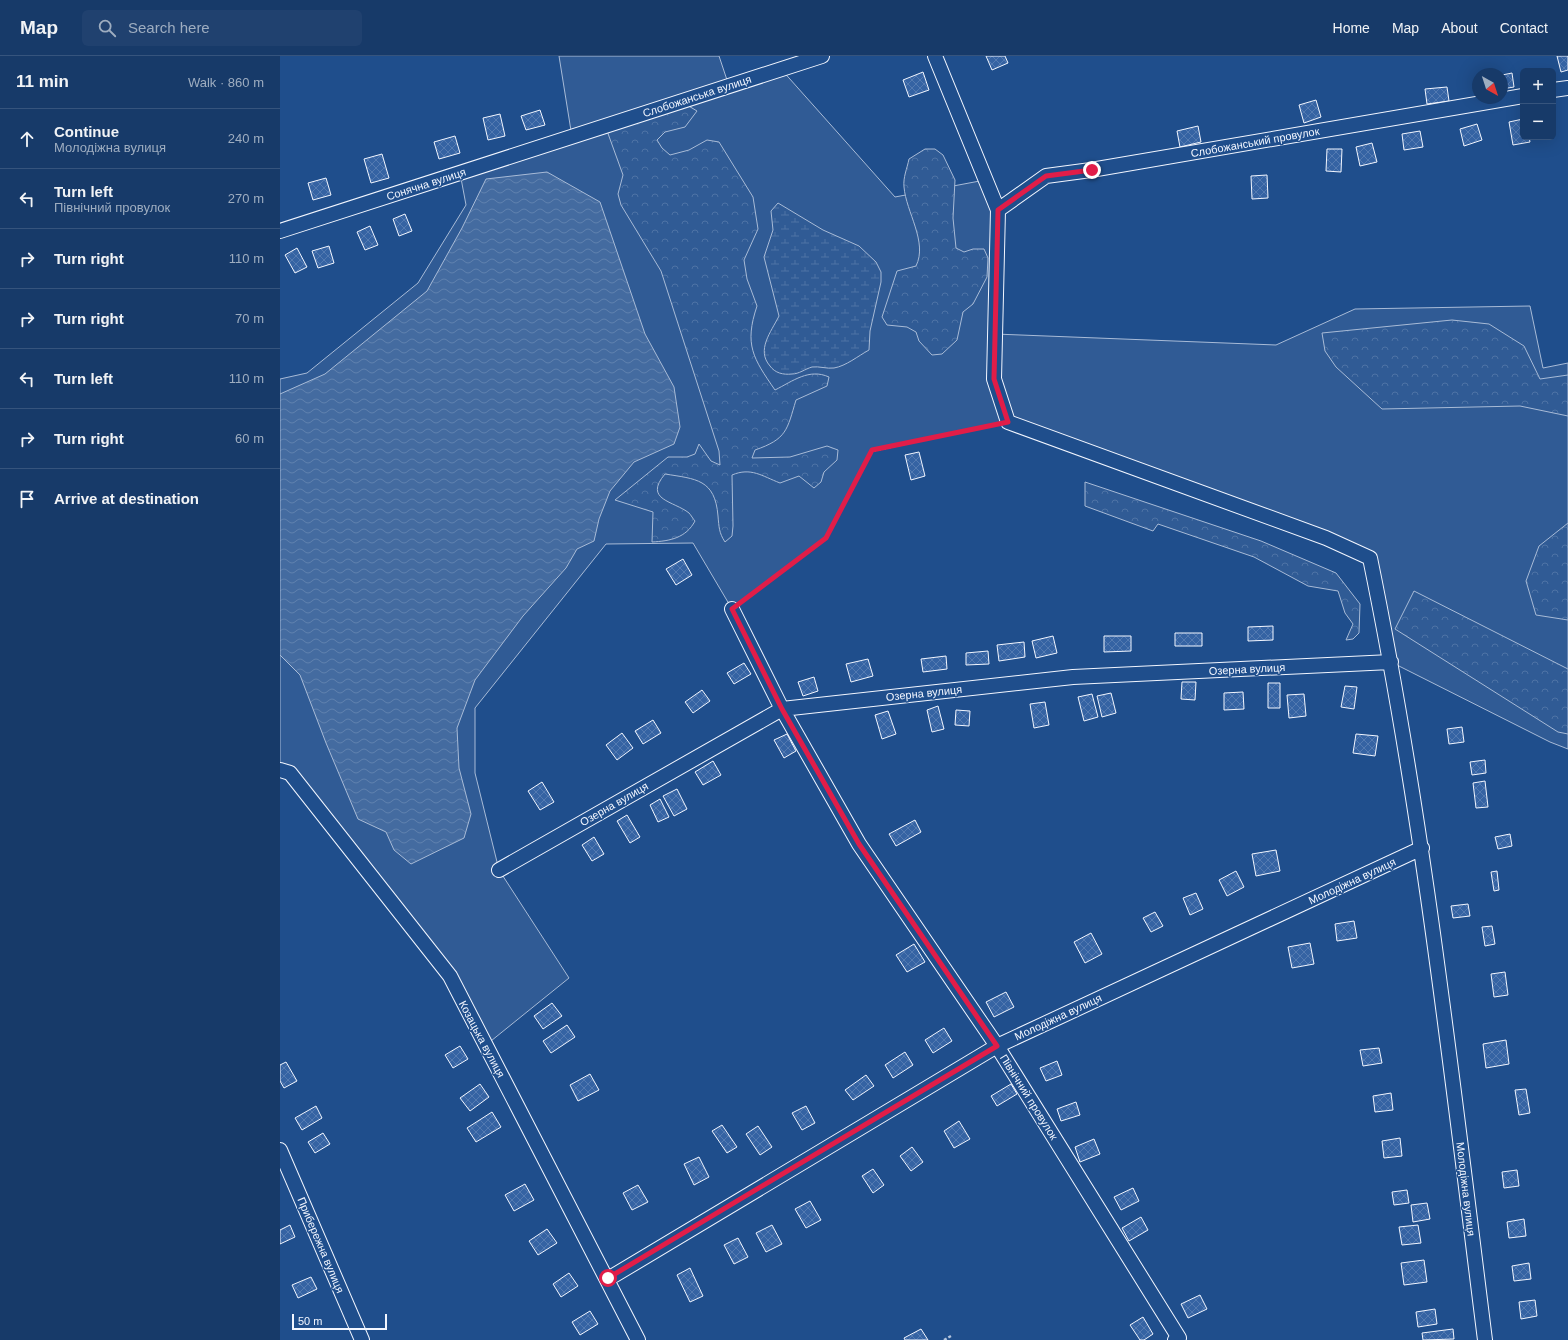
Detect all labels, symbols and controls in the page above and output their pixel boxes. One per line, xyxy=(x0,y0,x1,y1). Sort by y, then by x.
search box xyxy=(82,10,362,46)
text: Map xyxy=(20,17,58,38)
icon: search xyxy=(96,17,118,39)
text: Search here xyxy=(128,19,210,36)
text: Home xyxy=(1333,20,1370,36)
text: Map xyxy=(1392,20,1419,36)
text: About xyxy=(1441,20,1478,36)
text: Contact xyxy=(1500,20,1548,36)
north arrow xyxy=(1472,68,1508,104)
map controls xyxy=(1520,68,1556,140)
button: + xyxy=(1520,68,1556,104)
text: 11 min xyxy=(16,72,69,91)
street label: Слобожанська вулиця xyxy=(641,73,753,119)
text: Walk · 860 m xyxy=(188,75,264,90)
button: − xyxy=(1520,104,1556,140)
text: Continue xyxy=(54,123,119,140)
street label: Слобожанський провулок xyxy=(1190,125,1320,159)
icon: ahead xyxy=(16,128,38,150)
text: 240 m xyxy=(228,131,264,146)
text: Молодіжна вулиця xyxy=(54,140,166,155)
route end xyxy=(1083,161,1101,179)
street label: Сонячна вулиця xyxy=(385,165,467,202)
text: Turn left xyxy=(54,183,113,200)
icon: left xyxy=(16,188,38,210)
text: 270 m xyxy=(228,191,264,206)
text: Північний провулок xyxy=(54,200,170,215)
icon: right xyxy=(16,248,38,270)
text: Turn right xyxy=(54,250,124,267)
text: 110 m xyxy=(229,251,264,266)
icon: right xyxy=(16,308,38,330)
text: Turn right xyxy=(54,310,124,327)
text: 70 m xyxy=(235,311,264,326)
icon: left xyxy=(16,368,38,390)
text: Turn left xyxy=(54,370,113,387)
text: 110 m xyxy=(229,371,264,386)
icon: right xyxy=(16,428,38,450)
text: Turn right xyxy=(54,430,124,447)
text: 60 m xyxy=(235,431,264,446)
icon: arrive xyxy=(16,488,38,510)
text: Arrive at destination xyxy=(54,490,199,507)
street label: Озерна вулиця xyxy=(1208,661,1286,677)
street label: Озерна вулиця xyxy=(885,683,963,703)
street label: Озерна вулиця xyxy=(578,780,650,828)
street label: Молодіжна вулиця xyxy=(1307,856,1398,906)
street label: Молодіжна вулиця xyxy=(1013,992,1104,1042)
street label: Козацька вулиця xyxy=(457,998,507,1080)
street label: Північний провулок xyxy=(998,1052,1060,1142)
street label: Молодіжна вулиця xyxy=(1454,1141,1478,1237)
street label: Прибережна вулиця xyxy=(295,1195,347,1295)
route start xyxy=(599,1269,617,1287)
scale bar xyxy=(292,1312,387,1331)
text: 50 m xyxy=(298,1315,322,1327)

